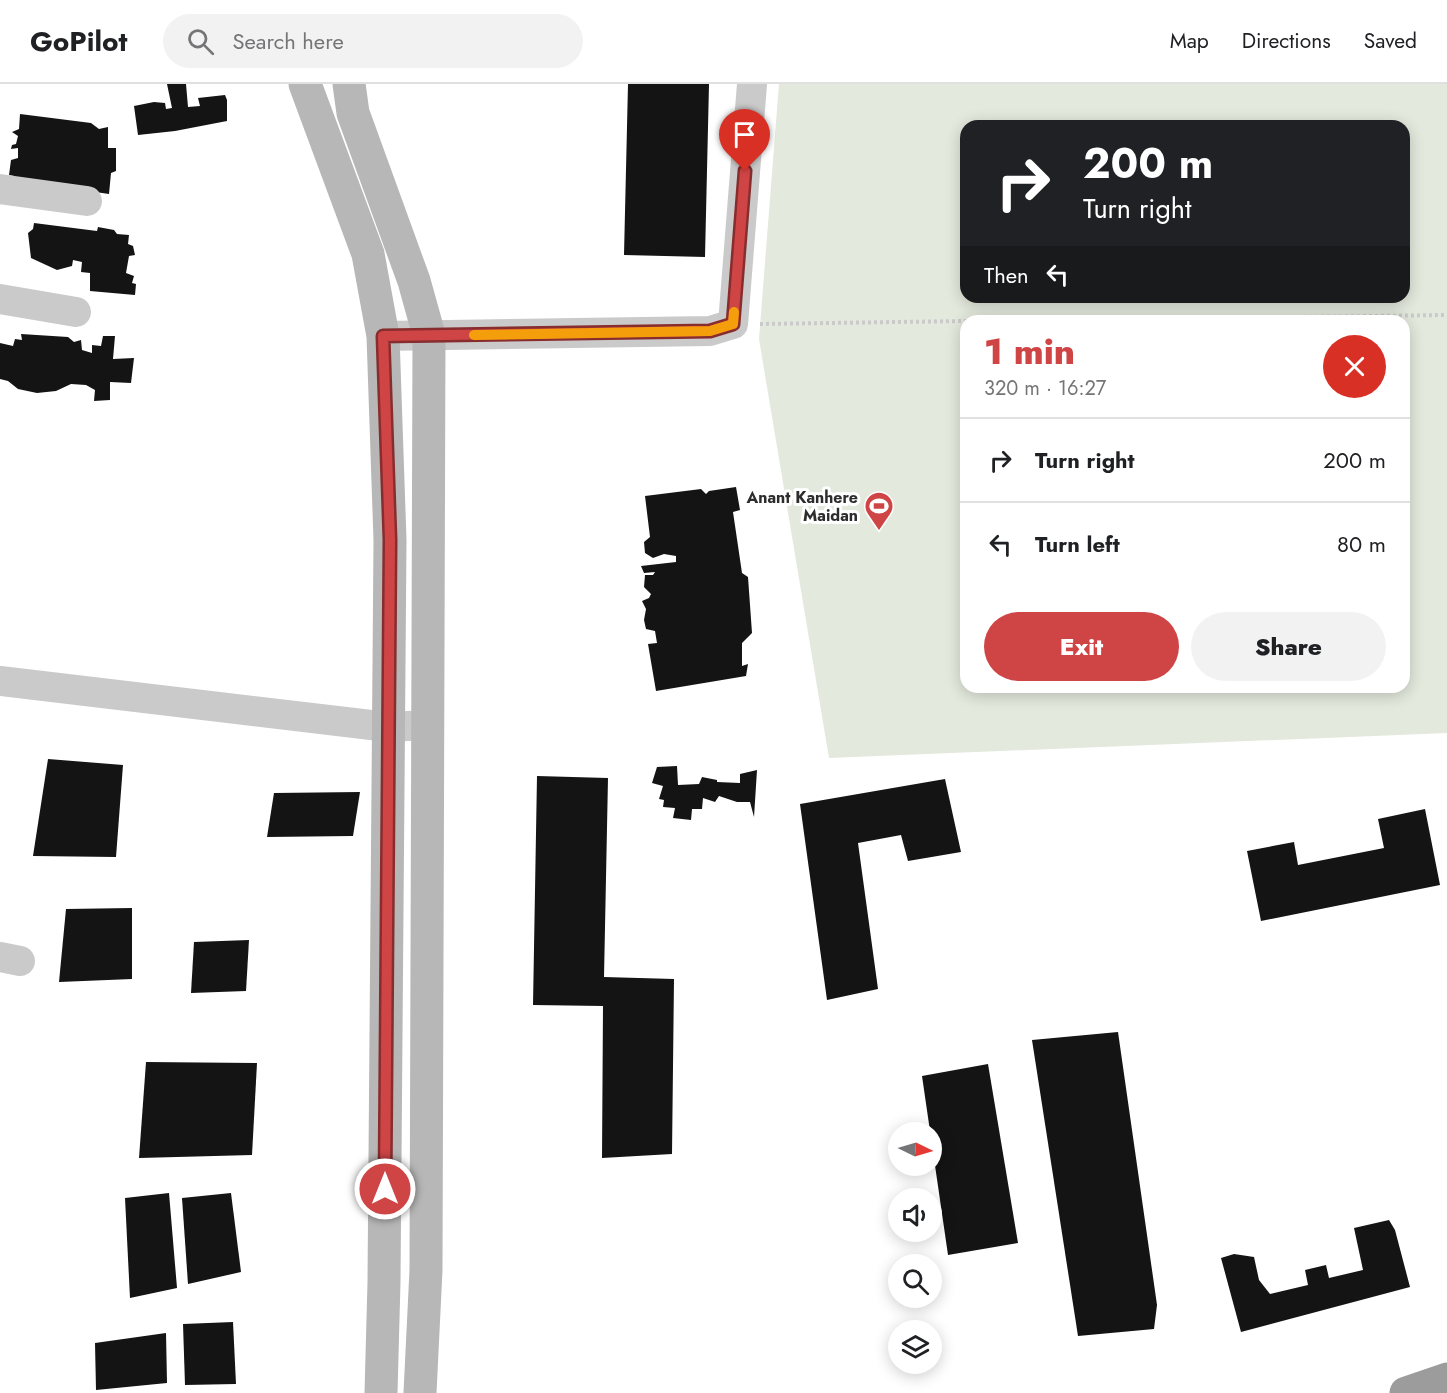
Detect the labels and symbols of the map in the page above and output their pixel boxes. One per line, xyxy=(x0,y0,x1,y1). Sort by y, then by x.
pin xyxy=(719,109,770,171)
place label: Anant Kanhere Maidan xyxy=(746,486,858,527)
sports icon: Anant Kanhere Maidan xyxy=(863,490,895,532)
north arrow xyxy=(888,1122,942,1176)
position arrow xyxy=(353,1157,417,1221)

